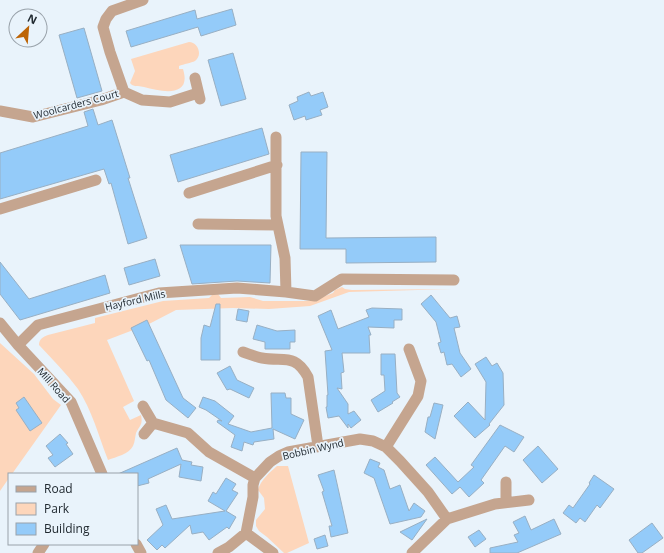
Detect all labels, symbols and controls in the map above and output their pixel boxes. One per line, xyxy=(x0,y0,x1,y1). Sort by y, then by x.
north arrow xyxy=(8,8,48,48)
text: N xyxy=(25,10,40,27)
street label: Woolcarders Court xyxy=(32,86,120,122)
street label: Hayford Mills xyxy=(103,286,167,314)
street label: Mill Road xyxy=(34,364,74,406)
street label: Bobbin Wynd xyxy=(281,435,345,463)
legend xyxy=(8,473,138,545)
text: Road xyxy=(44,480,73,497)
text: Park xyxy=(44,500,70,517)
text: Building xyxy=(44,520,90,537)

